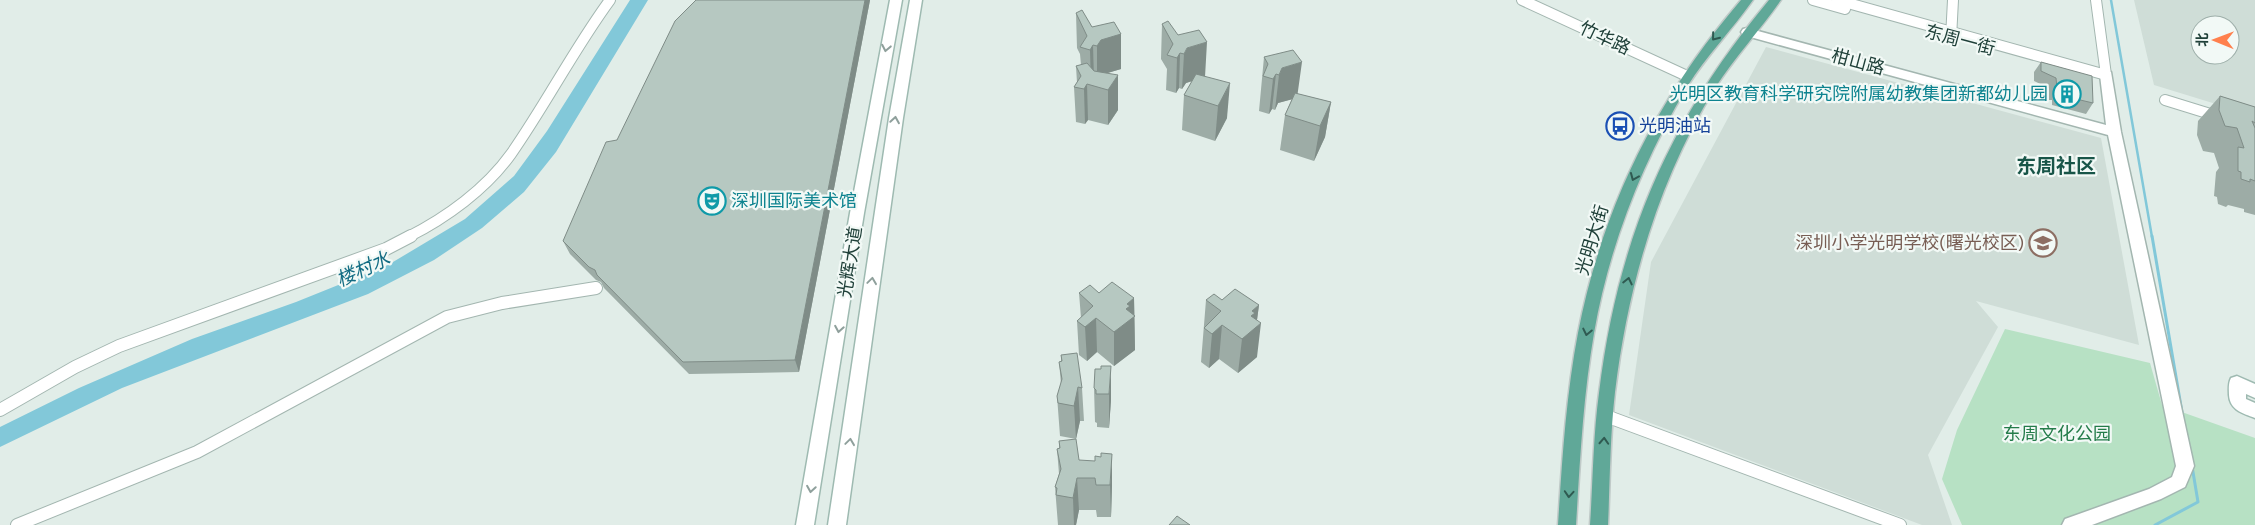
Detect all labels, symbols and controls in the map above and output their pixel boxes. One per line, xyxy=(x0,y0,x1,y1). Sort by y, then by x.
north arrow xyxy=(2190,15,2240,65)
street label: 竹华路 xyxy=(1576,17,1634,59)
street label: 东周一街 xyxy=(1922,20,1998,60)
one-way arrow xyxy=(1713,31,1721,40)
text: 北 xyxy=(2194,33,2211,47)
one-way arrow xyxy=(882,43,892,52)
street label: 柑山路 xyxy=(1829,44,1887,80)
building icon: 光明区教育科学研究院附属幼教集团新都幼儿园 xyxy=(2052,79,2082,109)
place label: 光明区教育科学研究院附属幼教集团新都幼儿园 xyxy=(1670,83,2048,105)
bus stop icon: 光明油站 xyxy=(1605,111,1635,141)
place label: 光明油站 xyxy=(1639,115,1711,137)
one-way arrow xyxy=(890,116,900,125)
district label: 东周社区 xyxy=(2016,154,2096,178)
one-way arrow xyxy=(1629,172,1640,181)
theatre icon: 深圳国际美术馆 xyxy=(697,186,727,216)
place label: 深圳国际美术馆 xyxy=(731,190,857,212)
street label: 光明大街 xyxy=(1571,202,1613,278)
street label: 光辉大道 xyxy=(834,225,866,299)
school or university icon: 深圳小学光明学校(曙光校区) xyxy=(2028,228,2058,258)
place label: 深圳小学光明学校(曙光校区) xyxy=(1795,232,2024,254)
water label: 楼村水 xyxy=(332,246,395,291)
one-way arrow xyxy=(1622,276,1633,285)
one-way arrow xyxy=(866,277,877,285)
one-way arrow xyxy=(834,324,845,333)
one-way arrow xyxy=(1582,328,1593,337)
park label: 东周文化公园 xyxy=(2003,423,2111,445)
one-way arrow xyxy=(1599,437,1610,445)
one-way arrow xyxy=(844,438,854,446)
one-way arrow xyxy=(807,485,817,493)
one-way arrow xyxy=(1564,490,1575,498)

